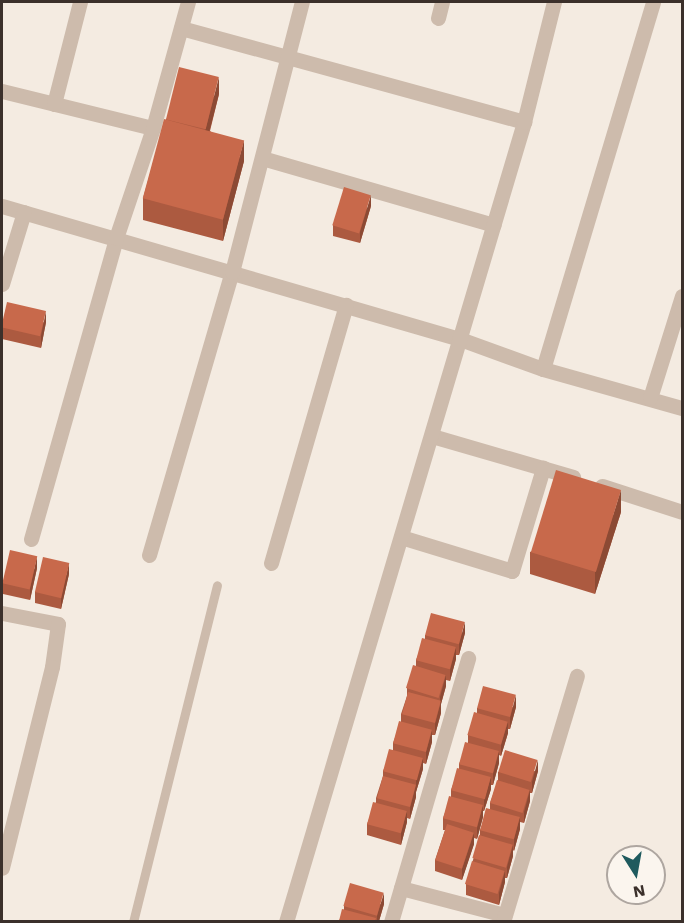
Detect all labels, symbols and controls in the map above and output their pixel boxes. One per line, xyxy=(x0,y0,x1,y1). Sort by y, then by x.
north arrow xyxy=(606,845,666,905)
text: N xyxy=(632,881,647,902)

